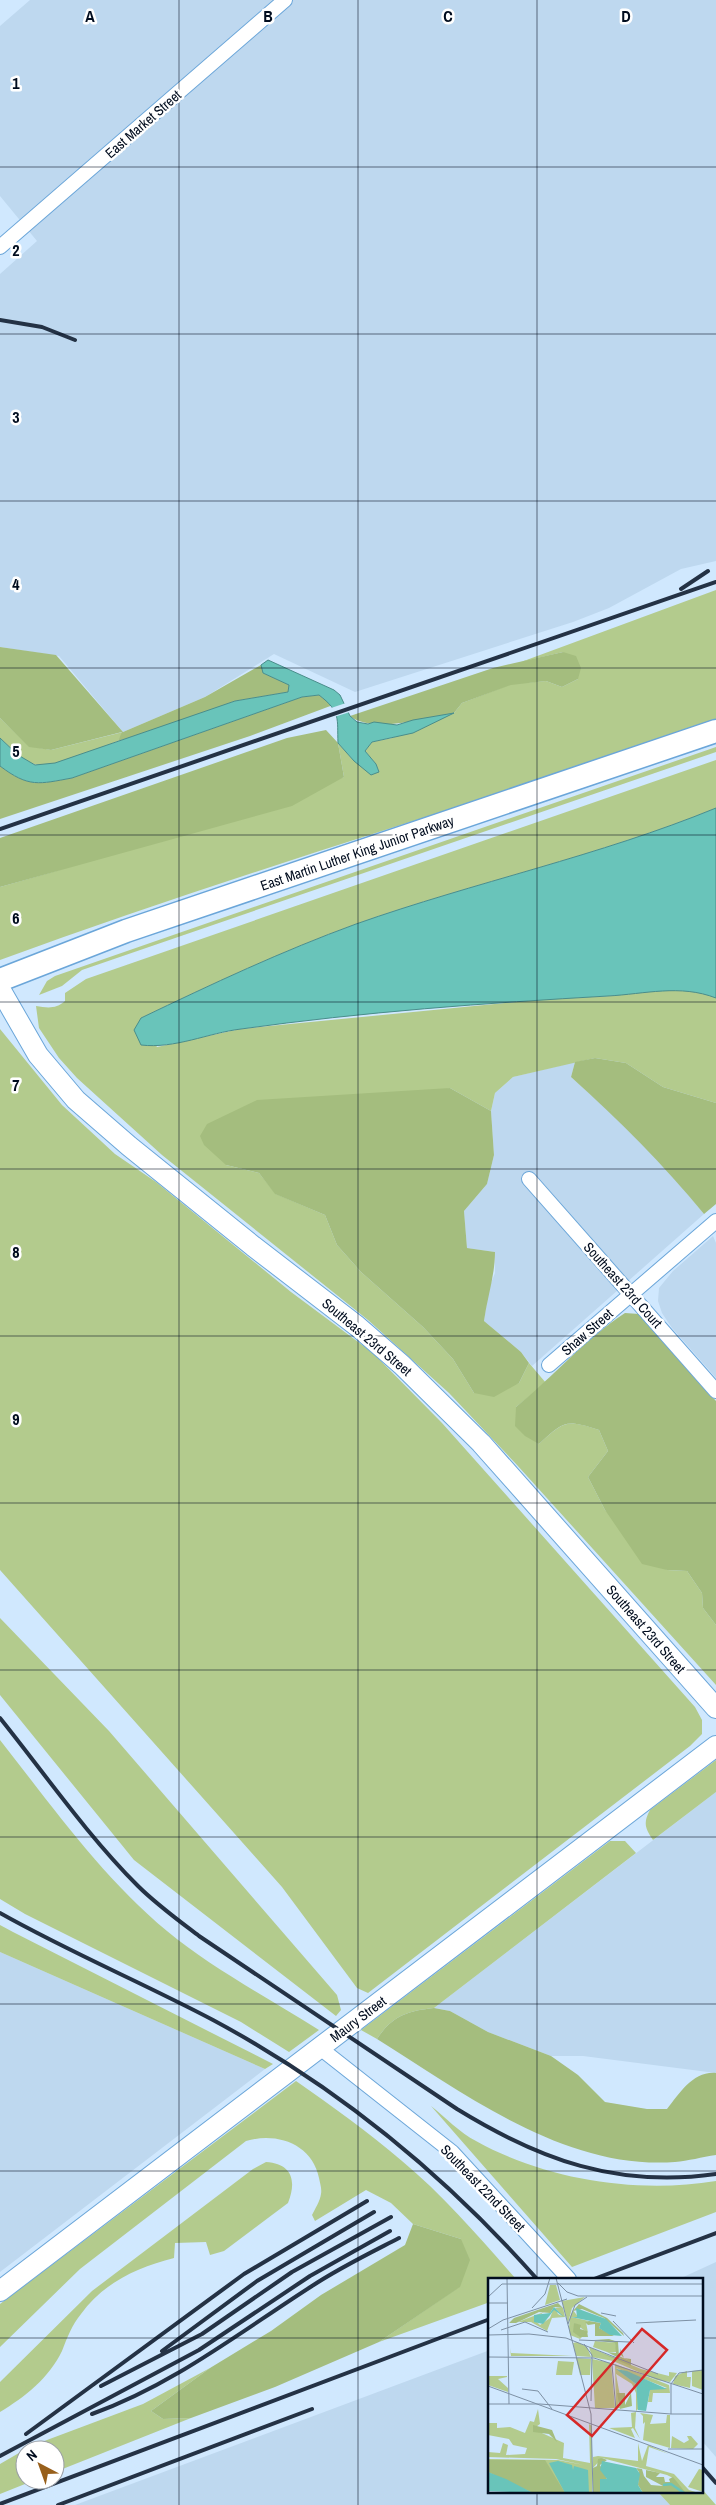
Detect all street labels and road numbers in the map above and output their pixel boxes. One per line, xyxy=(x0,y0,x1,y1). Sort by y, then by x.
street label: East Market Street xyxy=(101,86,185,162)
street label: East Martin Luther King Junior Parkway xyxy=(258,811,456,895)
street label: Southeast 23rd Court xyxy=(580,1238,666,1332)
street label: Southeast 23rd Street xyxy=(318,1294,416,1380)
street label: Shaw Street xyxy=(557,1305,617,1359)
street label: Southeast 23rd Street xyxy=(603,1581,689,1677)
street label: Maury Street xyxy=(326,1992,390,2046)
street label: Southeast 22nd Street xyxy=(437,2141,529,2235)

